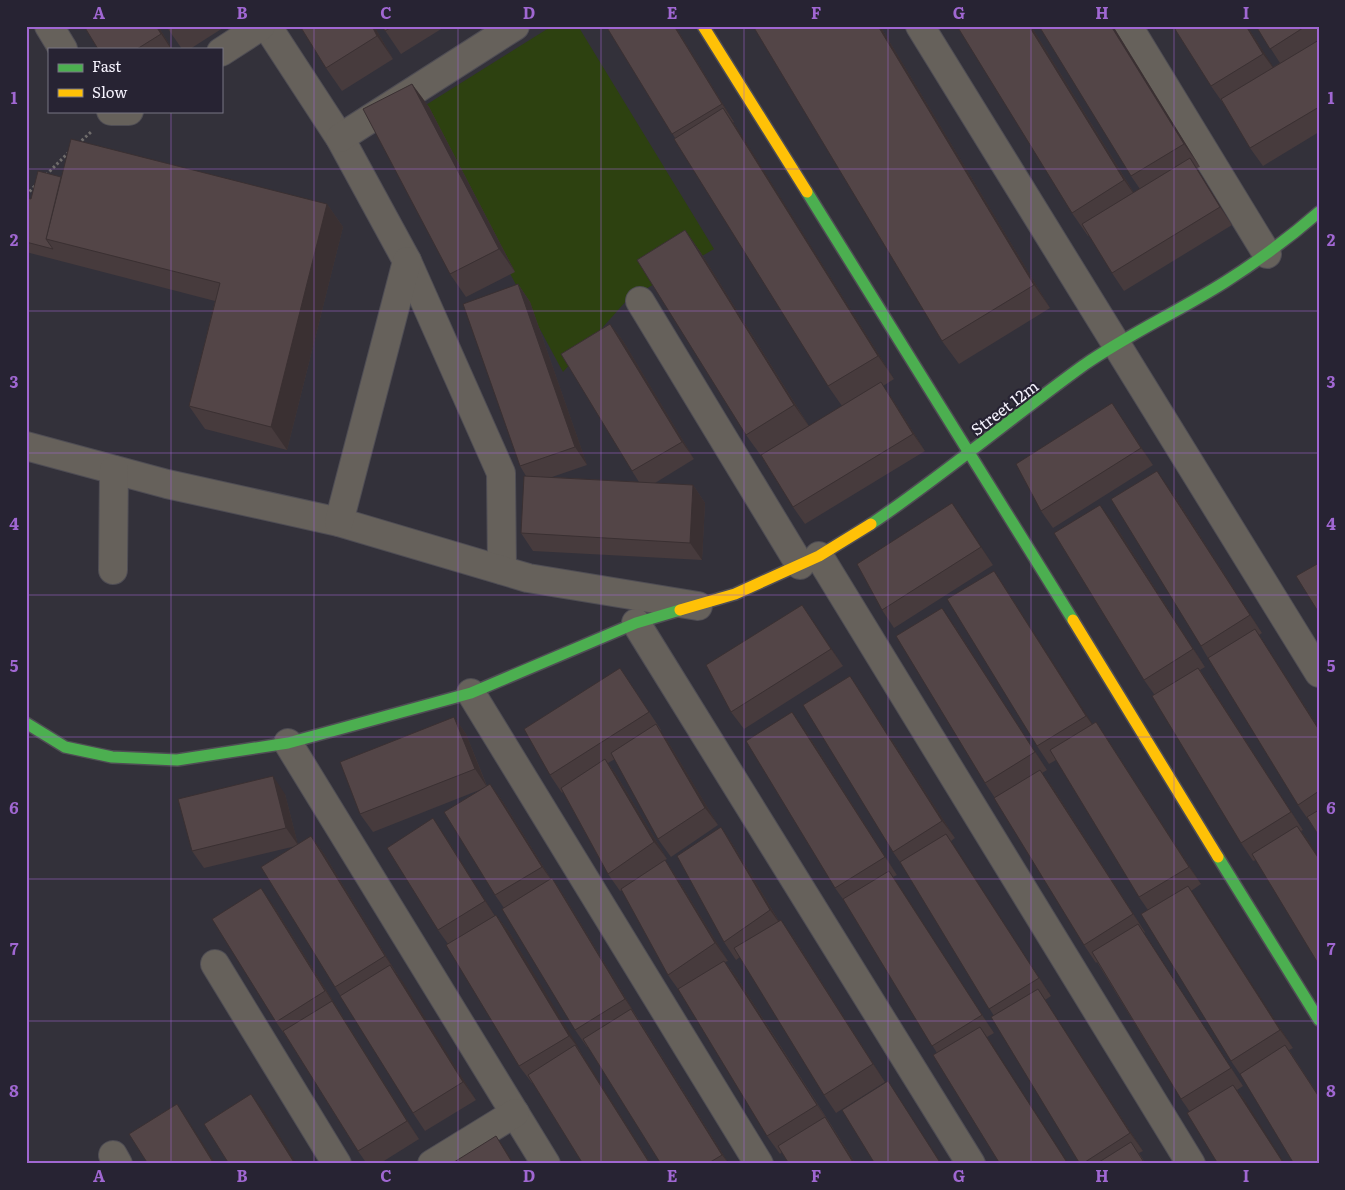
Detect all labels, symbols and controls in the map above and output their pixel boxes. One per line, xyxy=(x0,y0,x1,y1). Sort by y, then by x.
text: A xyxy=(93,0,105,24)
text: B xyxy=(236,0,248,24)
text: C xyxy=(380,0,392,24)
text: D xyxy=(523,0,535,24)
text: E xyxy=(667,0,678,24)
text: F xyxy=(811,0,821,24)
text: G xyxy=(953,0,965,24)
text: H xyxy=(1095,0,1109,24)
text: I xyxy=(1243,0,1249,24)
legend xyxy=(48,48,222,112)
text: Fast xyxy=(92,54,121,77)
text: Slow xyxy=(92,80,127,103)
text: 1 xyxy=(11,85,18,109)
text: 1 xyxy=(1328,85,1335,109)
text: 2 xyxy=(10,227,19,251)
text: 2 xyxy=(1327,227,1336,251)
text: 3 xyxy=(10,369,19,393)
text: 3 xyxy=(1327,369,1336,393)
street label: Street 12m xyxy=(965,373,1043,440)
text: 4 xyxy=(9,511,19,535)
text: 4 xyxy=(1326,511,1336,535)
text: 5 xyxy=(10,653,19,677)
text: 5 xyxy=(1327,653,1336,677)
text: 6 xyxy=(9,795,19,819)
text: 6 xyxy=(1326,795,1336,819)
text: 7 xyxy=(10,936,19,960)
text: 7 xyxy=(1327,936,1336,960)
text: 8 xyxy=(9,1078,19,1102)
text: 8 xyxy=(1326,1078,1336,1102)
text: A xyxy=(93,1163,105,1187)
text: B xyxy=(236,1163,248,1187)
text: C xyxy=(380,1163,392,1187)
text: D xyxy=(523,1163,535,1187)
text: E xyxy=(667,1163,678,1187)
text: F xyxy=(811,1163,821,1187)
text: G xyxy=(953,1163,965,1187)
text: H xyxy=(1095,1163,1109,1187)
text: I xyxy=(1243,1163,1249,1187)

